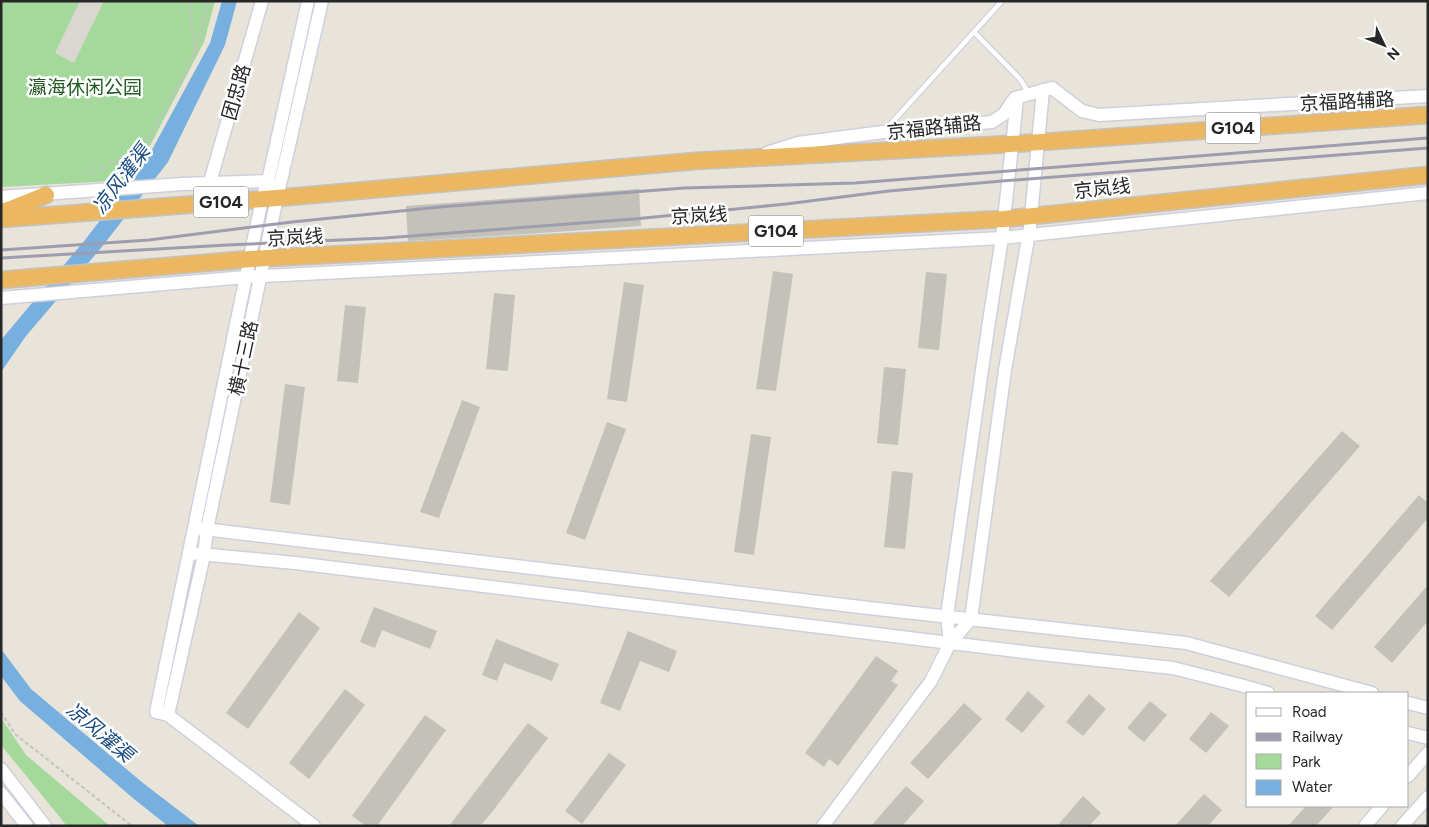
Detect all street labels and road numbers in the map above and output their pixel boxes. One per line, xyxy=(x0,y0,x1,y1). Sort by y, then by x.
street label: 团忠路 xyxy=(218,62,255,123)
street label: 京福路辅路 xyxy=(1299,88,1395,115)
street label: 京福路辅路 xyxy=(886,111,983,144)
road number: G104 xyxy=(1206,112,1260,144)
street label: 京岚线 xyxy=(1072,174,1132,203)
road number: G104 xyxy=(194,186,248,218)
street label: 京岚线 xyxy=(670,203,728,228)
road number: G104 xyxy=(748,216,804,247)
street label: 京岚线 xyxy=(266,225,324,250)
street label: 横十三路 xyxy=(224,319,263,398)

